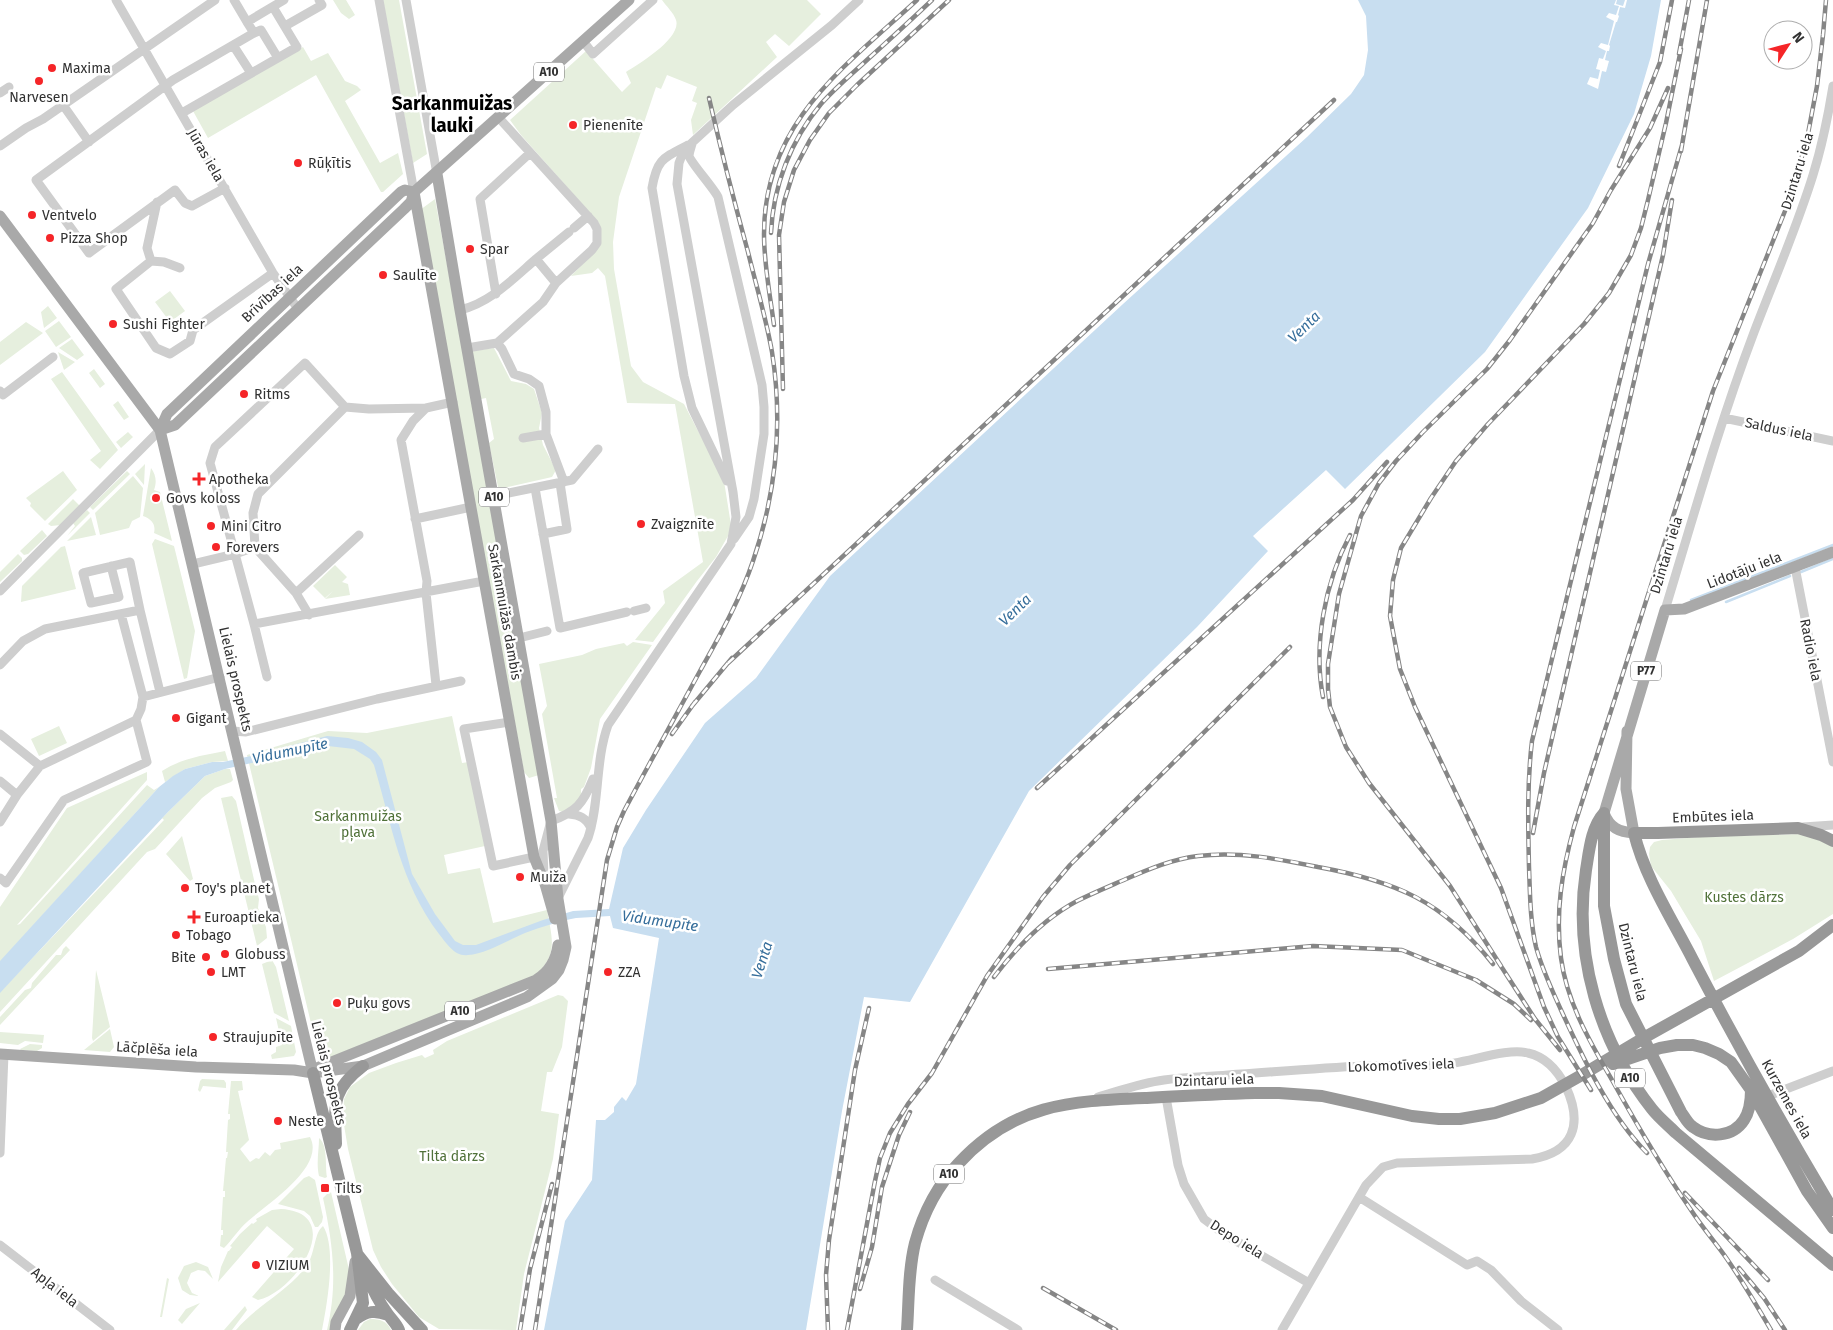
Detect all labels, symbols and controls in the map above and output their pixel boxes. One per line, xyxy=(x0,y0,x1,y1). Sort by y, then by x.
north arrow xyxy=(1763,20,1813,70)
text: N xyxy=(1789,29,1808,46)
place label: Maxima xyxy=(62,60,111,77)
marker: Maxima xyxy=(46,62,58,74)
road number: A10 xyxy=(534,62,564,82)
marker: Narvesen xyxy=(33,75,45,87)
place label: Narvesen xyxy=(9,89,69,106)
district label: Sarkanmuižas lauki xyxy=(392,92,512,137)
place label: Pienenīte xyxy=(583,117,643,134)
marker: Pienenīte xyxy=(567,119,579,131)
street label: Jūras iela xyxy=(184,126,228,185)
street label: Dzintaru iela xyxy=(1778,130,1817,212)
place label: Rūķītis xyxy=(308,155,352,173)
marker: Rūķītis xyxy=(292,157,304,169)
place label: Ventvelo xyxy=(42,207,97,224)
marker: Ventvelo xyxy=(26,209,38,221)
place label: Pizza Shop xyxy=(60,230,128,247)
marker: Pizza Shop xyxy=(44,232,56,244)
place label: Spar xyxy=(480,241,509,258)
marker: Spar xyxy=(464,243,476,255)
street label: Brīvības iela xyxy=(238,261,307,326)
place label: Saulīte xyxy=(393,267,437,284)
marker: Saulīte xyxy=(377,269,389,281)
water label: Venta xyxy=(1284,307,1324,347)
place label: Sushi Fighter xyxy=(123,316,205,333)
marker: Sushi Fighter xyxy=(107,318,119,330)
place label: Ritms xyxy=(254,386,290,403)
marker: Ritms xyxy=(238,388,250,400)
street label: Saldus iela xyxy=(1743,414,1814,445)
place label: Apotheka xyxy=(209,471,269,488)
marker: Apotheka xyxy=(193,473,205,485)
road number: A10 xyxy=(479,488,509,507)
place label: Govs koloss xyxy=(166,490,241,507)
marker: Govs koloss xyxy=(150,492,162,504)
street label: Dzintaru iela xyxy=(1647,514,1686,596)
place label: Zvaigznīte xyxy=(651,516,714,533)
place label: Mini Citro xyxy=(221,518,282,535)
marker: Zvaigznīte xyxy=(635,518,647,530)
marker: Mini Citro xyxy=(205,520,217,532)
place label: Forevers xyxy=(226,539,280,556)
marker: Forevers xyxy=(210,541,222,553)
street label: Sarkanmuižas dambis xyxy=(484,543,525,682)
street label: Lidotāju iela xyxy=(1704,548,1784,593)
water label: Venta xyxy=(995,590,1035,630)
street label: Radio iela xyxy=(1796,617,1825,683)
street label: Lielais prospekts xyxy=(215,625,256,734)
road number: P77 xyxy=(1631,661,1661,680)
place label: Gigant xyxy=(186,710,228,727)
marker: Gigant xyxy=(170,712,182,724)
water label: Vidumupīte xyxy=(251,734,330,768)
street label: Embūtes iela xyxy=(1672,807,1754,826)
park label: Sarkanmuižas pļava xyxy=(314,808,402,842)
place label: Muiža xyxy=(530,869,567,886)
marker: Muiža xyxy=(514,871,526,883)
place label: Toy's planet xyxy=(195,880,271,897)
marker: Toy's planet xyxy=(179,882,191,894)
park label: Kustes dārzs xyxy=(1704,889,1784,906)
water label: Vidumupīte xyxy=(621,907,700,935)
place label: Euroaptieka xyxy=(204,909,280,926)
marker: Euroaptieka xyxy=(188,911,200,923)
street label: Dzintaru iela xyxy=(1615,921,1650,1003)
place label: Tobago xyxy=(186,927,232,944)
marker: Tobago xyxy=(170,929,182,941)
water label: Venta xyxy=(748,939,776,981)
place label: Globuss xyxy=(235,946,286,963)
marker: Globuss xyxy=(219,948,231,960)
place label: Bite xyxy=(171,949,196,966)
marker: Bite xyxy=(200,951,212,963)
place label: LMT xyxy=(221,964,247,981)
place label: ZZA xyxy=(618,964,641,981)
marker: LMT xyxy=(205,966,217,978)
marker: ZZA xyxy=(602,966,614,978)
place label: Puķu govs xyxy=(347,995,411,1013)
marker: Puķu govs xyxy=(331,997,343,1009)
road number: A10 xyxy=(445,1001,475,1020)
street label: Lielais prospekts xyxy=(307,1019,350,1128)
place label: Straujupīte xyxy=(223,1029,293,1046)
marker: Straujupīte xyxy=(207,1031,219,1043)
street label: Lāčplēša iela xyxy=(115,1038,198,1061)
street label: Lokomotīves iela xyxy=(1347,1055,1455,1076)
street label: Kurzemes iela xyxy=(1758,1057,1815,1142)
road number: A10 xyxy=(1615,1068,1645,1088)
street label: Dzintaru iela xyxy=(1174,1071,1254,1090)
place label: Neste xyxy=(288,1113,324,1130)
marker: Neste xyxy=(272,1115,284,1127)
park label: Tilta dārzs xyxy=(419,1148,485,1165)
road number: A10 xyxy=(934,1164,964,1184)
place label: Tilts xyxy=(335,1180,362,1197)
marker: Tilts xyxy=(319,1182,331,1194)
street label: Depo iela xyxy=(1207,1216,1267,1263)
place label: VIZIUM xyxy=(266,1257,310,1274)
marker: VIZIUM xyxy=(250,1259,262,1271)
street label: Apļa iela xyxy=(27,1264,82,1312)

